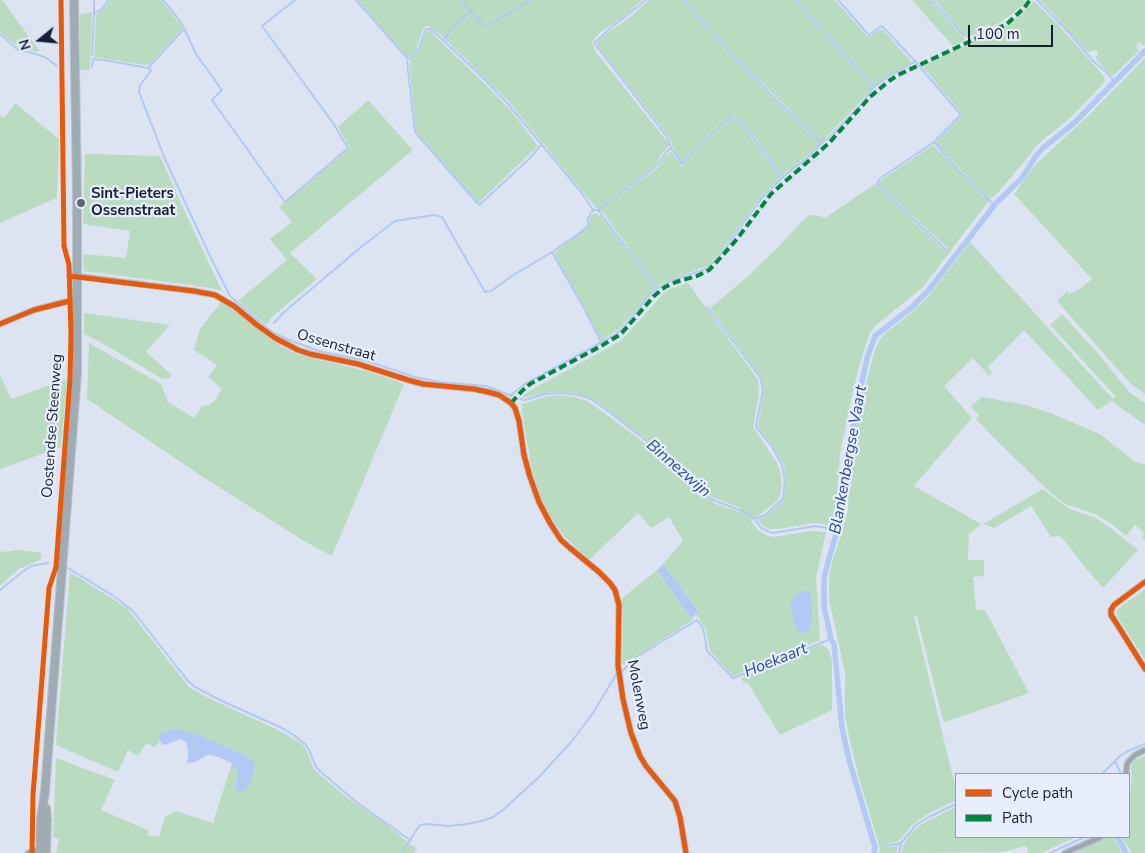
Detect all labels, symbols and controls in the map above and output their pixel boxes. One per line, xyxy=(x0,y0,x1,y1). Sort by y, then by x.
north arrow xyxy=(15,15,65,65)
scale bar xyxy=(970,15,1055,47)
text: 100 m xyxy=(976,24,1020,44)
text: N xyxy=(15,37,36,52)
place label: Sint-Pieters Ossenstraat xyxy=(91,185,175,220)
marker: Sint-Pieters Ossenstraat xyxy=(75,197,87,209)
street label: Ossenstraat xyxy=(294,326,378,366)
street label: Oostendse Steenweg xyxy=(39,353,67,499)
water label: Blankenbergse Vaart xyxy=(826,384,872,536)
water label: Binnezwijn xyxy=(642,436,714,502)
water label: Hoekaart xyxy=(742,640,810,682)
street label: Molenweg xyxy=(622,658,654,732)
legend xyxy=(955,773,1130,838)
text: Cycle path xyxy=(1002,783,1073,803)
text: Path xyxy=(1002,808,1033,828)

